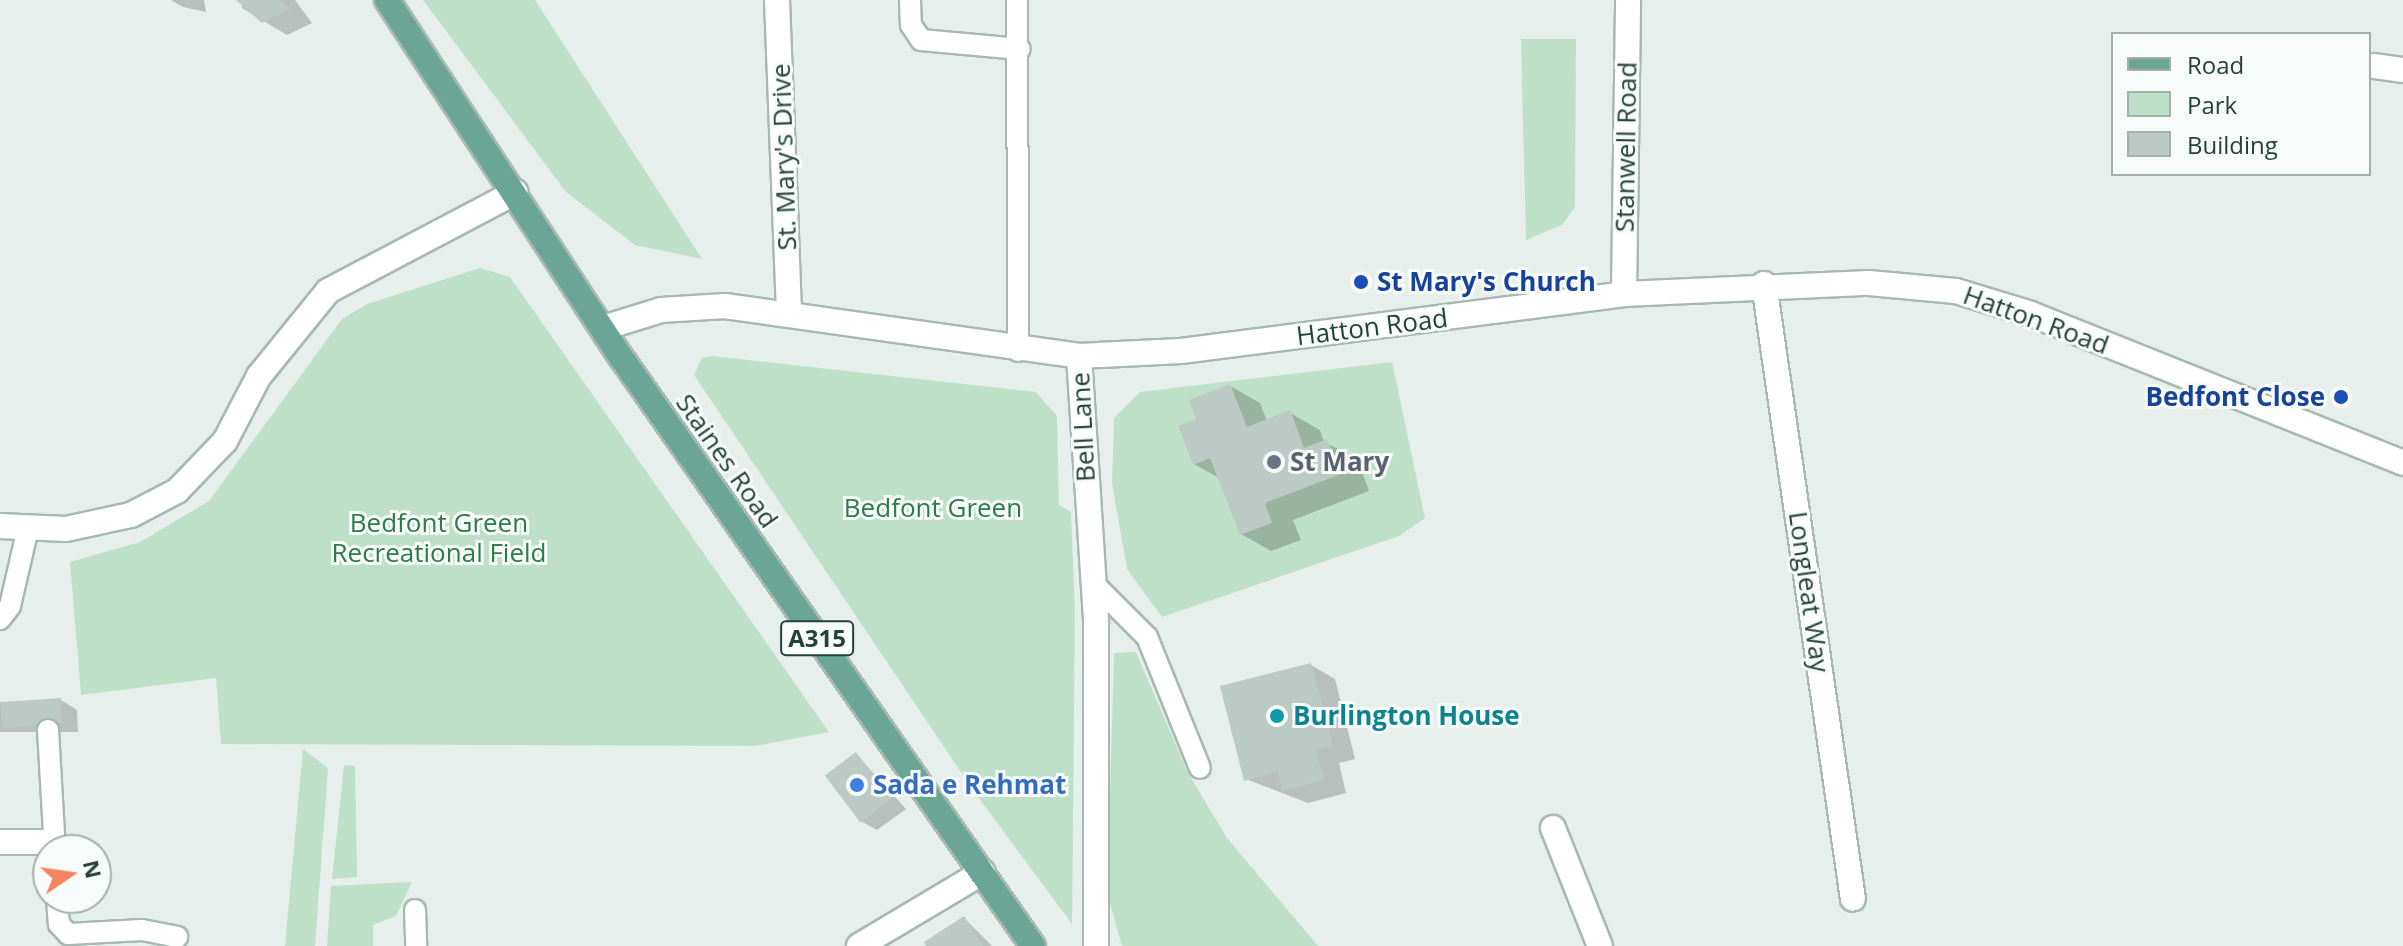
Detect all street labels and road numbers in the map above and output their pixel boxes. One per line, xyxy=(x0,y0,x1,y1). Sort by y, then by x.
street label: Stanwell Road xyxy=(1609,61,1643,233)
street label: St. Mary's Drive xyxy=(765,63,803,251)
street label: Hatton Road xyxy=(1959,279,2113,361)
street label: Hatton Road xyxy=(1294,302,1450,352)
street label: Bell Lane xyxy=(1065,371,1101,483)
street label: Staines Road xyxy=(669,388,785,534)
street label: Longleat Way xyxy=(1782,509,1836,675)
road number: A315 xyxy=(779,618,855,658)

